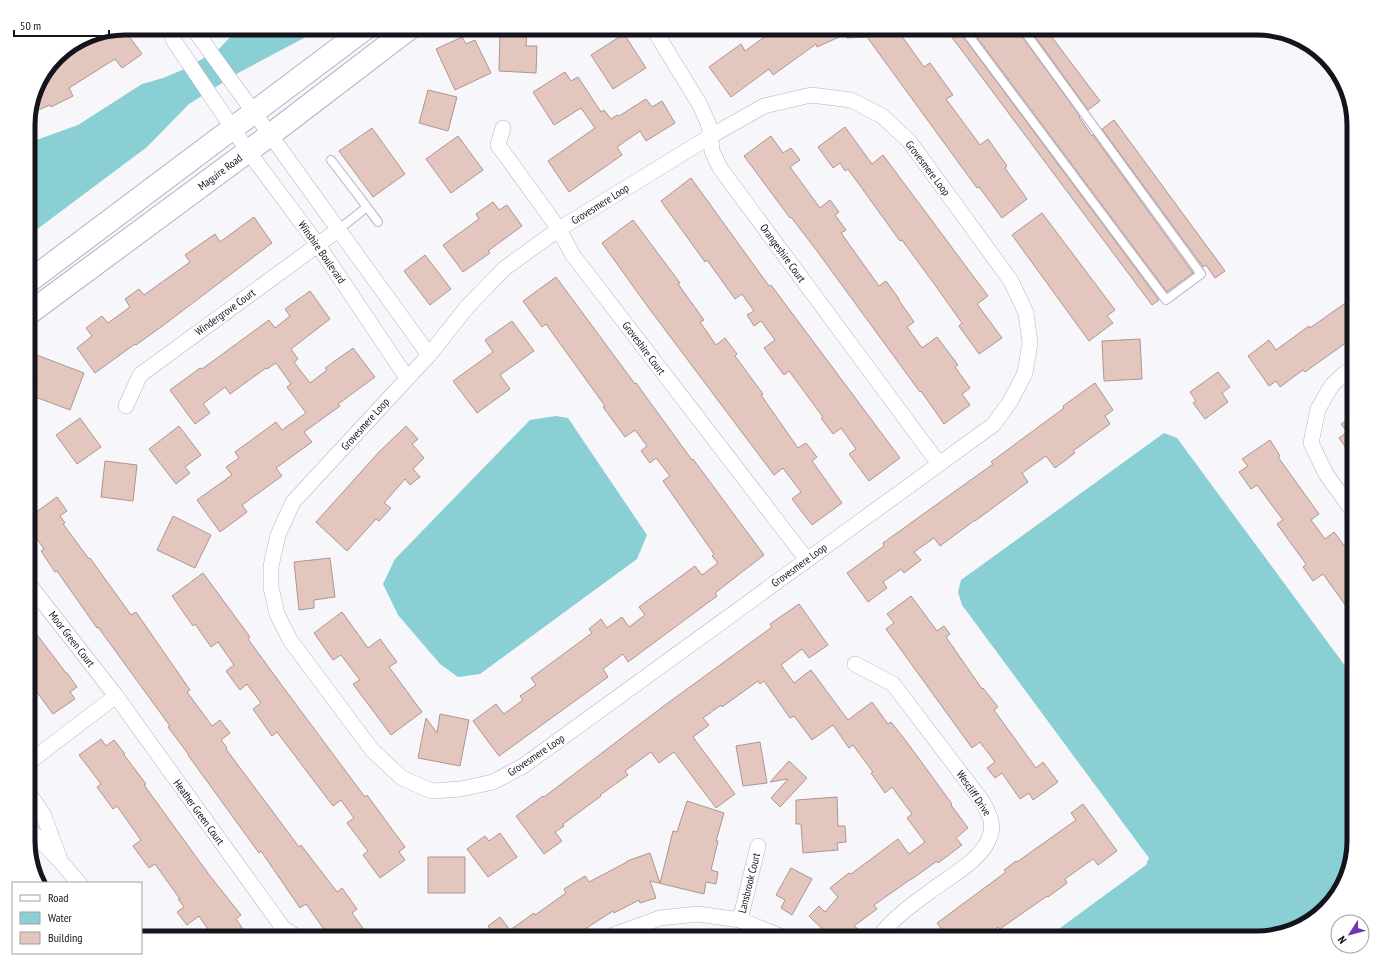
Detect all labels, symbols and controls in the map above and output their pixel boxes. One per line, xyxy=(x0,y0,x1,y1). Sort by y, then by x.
scale bar xyxy=(14,12,109,38)
text: 50 m xyxy=(20,18,41,33)
street label: Grovesmere Loop xyxy=(903,138,953,199)
street label: Maguire Road xyxy=(195,151,245,193)
street label: Grovesmere Loop xyxy=(568,181,632,227)
street label: Winshire Boulevard xyxy=(295,218,349,286)
street label: Orangeshire Court xyxy=(757,221,809,285)
street label: Windergrove Court xyxy=(192,285,258,339)
street label: Groveshire Court xyxy=(619,319,669,377)
street label: Grovesmere Loop xyxy=(338,395,392,453)
street label: Grovesmere Loop xyxy=(768,540,830,590)
street label: Moor Green Court xyxy=(46,608,98,670)
street label: Grovesmere Loop xyxy=(505,731,567,779)
street label: Wescliff Drive xyxy=(954,767,995,819)
street label: Heather Green Court xyxy=(170,776,228,848)
street label: Lansbrook Court xyxy=(735,851,763,915)
legend xyxy=(12,882,142,954)
text: Road xyxy=(48,890,68,905)
text: Water xyxy=(48,910,73,925)
north arrow xyxy=(1330,914,1370,954)
text: Building xyxy=(48,930,83,945)
text: N xyxy=(1334,933,1349,946)

